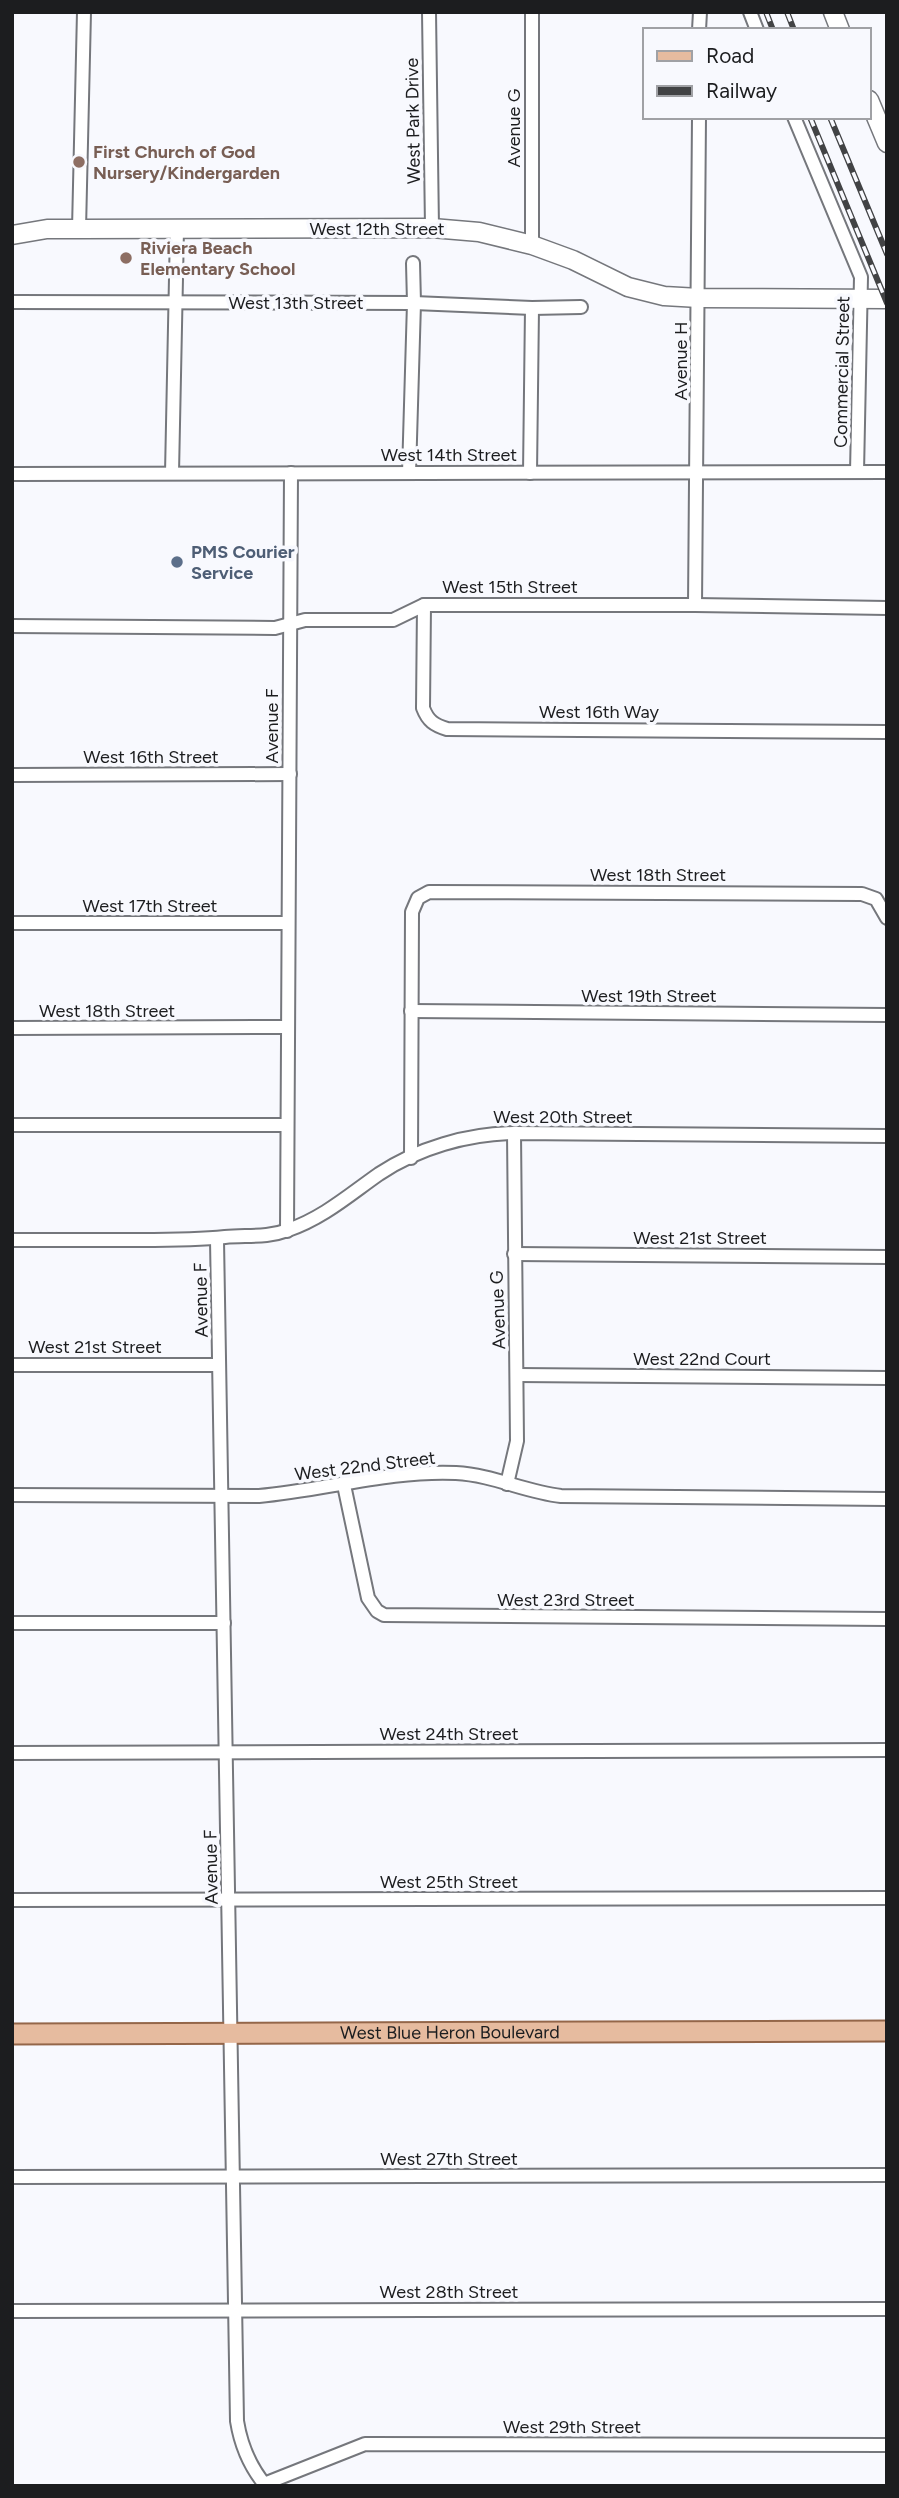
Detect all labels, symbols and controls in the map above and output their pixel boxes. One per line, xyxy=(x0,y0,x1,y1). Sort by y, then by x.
legend xyxy=(643,28,871,119)
text: Road xyxy=(706,43,754,68)
street label: West Park Drive xyxy=(401,57,425,184)
text: Railway xyxy=(706,78,777,103)
street label: Avenue G xyxy=(503,88,525,168)
place label: First Church of God Nursery/Kindergarden xyxy=(93,141,280,184)
marker: First Church of God Nursery/Kindergarden xyxy=(71,154,87,170)
street label: West 12th Street xyxy=(309,218,445,240)
place label: Riviera Beach Elementary School xyxy=(140,237,295,280)
marker: Riviera Beach Elementary School xyxy=(118,250,134,266)
street label: West 13th Street xyxy=(229,292,364,314)
street label: Commercial Street xyxy=(830,296,854,448)
street label: Avenue H xyxy=(670,322,692,400)
street label: West 14th Street xyxy=(381,444,517,466)
place label: PMS Courier Service xyxy=(191,541,295,584)
marker: PMS Courier Service xyxy=(169,554,185,570)
street label: West 15th Street xyxy=(442,576,578,598)
street label: Avenue F xyxy=(261,688,283,764)
street label: West 16th Way xyxy=(539,701,660,723)
street label: West 16th Street xyxy=(83,746,219,768)
street label: West 18th Street xyxy=(590,864,726,886)
street label: West 17th Street xyxy=(83,895,218,917)
street label: West 19th Street xyxy=(581,985,717,1007)
street label: West 18th Street xyxy=(39,1000,175,1022)
street label: West 20th Street xyxy=(493,1106,633,1128)
street label: West 21st Street xyxy=(633,1227,767,1249)
street label: Avenue F xyxy=(189,1262,213,1338)
street label: Avenue G xyxy=(486,1270,510,1350)
street label: West 21st Street xyxy=(28,1336,162,1358)
street label: West 22nd Court xyxy=(633,1348,771,1370)
street label: West 22nd Street xyxy=(293,1446,437,1486)
street label: West 23rd Street xyxy=(497,1589,635,1611)
street label: West 24th Street xyxy=(380,1723,519,1745)
street label: Avenue F xyxy=(199,1829,223,1905)
street label: West 25th Street xyxy=(380,1871,518,1893)
street label: West Blue Heron Boulevard xyxy=(340,2021,560,2044)
street label: West 27th Street xyxy=(380,2148,518,2170)
street label: West 28th Street xyxy=(380,2281,519,2303)
street label: West 29th Street xyxy=(503,2416,641,2438)

